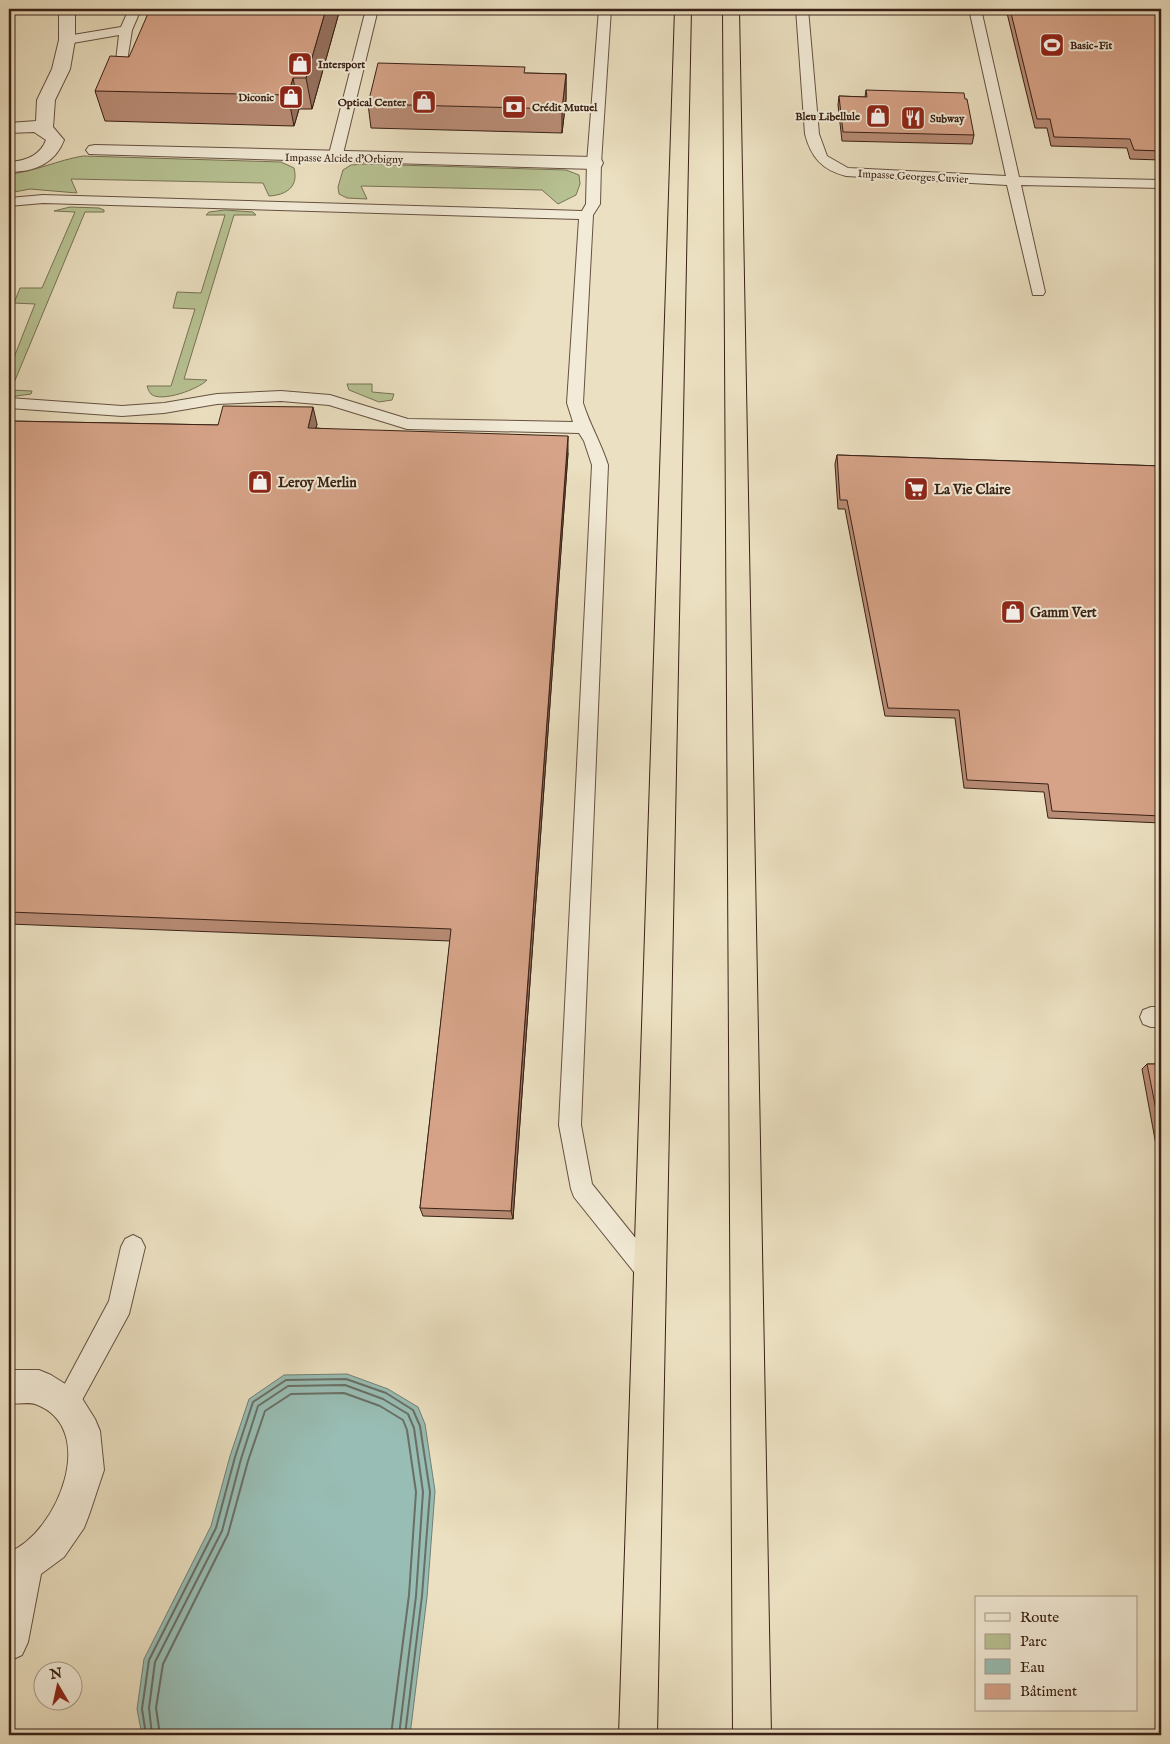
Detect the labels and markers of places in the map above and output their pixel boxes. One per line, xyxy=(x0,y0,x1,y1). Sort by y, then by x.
sports icon: Basic-Fit xyxy=(1039,32,1065,58)
place label: Basic-Fit xyxy=(1070,39,1113,53)
shop icon: Intersport xyxy=(287,51,313,77)
place label: Intersport xyxy=(318,58,365,72)
shop icon: Diconic xyxy=(278,84,304,110)
shop icon: Optical Center xyxy=(411,89,437,115)
place label: Diconic xyxy=(238,91,274,105)
bank icon: Crédit Mutuel xyxy=(501,94,527,120)
place label: Optical Center xyxy=(338,96,407,110)
place label: Crédit Mutuel xyxy=(532,101,598,115)
shop icon: Bleu Libellule xyxy=(865,103,891,129)
restaurant icon: Subway xyxy=(900,105,926,131)
place label: Bleu Libellule xyxy=(795,110,860,124)
place label: Subway xyxy=(930,112,965,126)
shop icon: Leroy Merlin xyxy=(247,469,273,495)
place label: Leroy Merlin xyxy=(278,474,357,492)
supermarket icon: La Vie Claire xyxy=(903,476,929,502)
place label: La Vie Claire xyxy=(934,481,1011,499)
shop icon: Gamm Vert xyxy=(1000,599,1026,625)
place label: Gamm Vert xyxy=(1030,604,1097,622)

